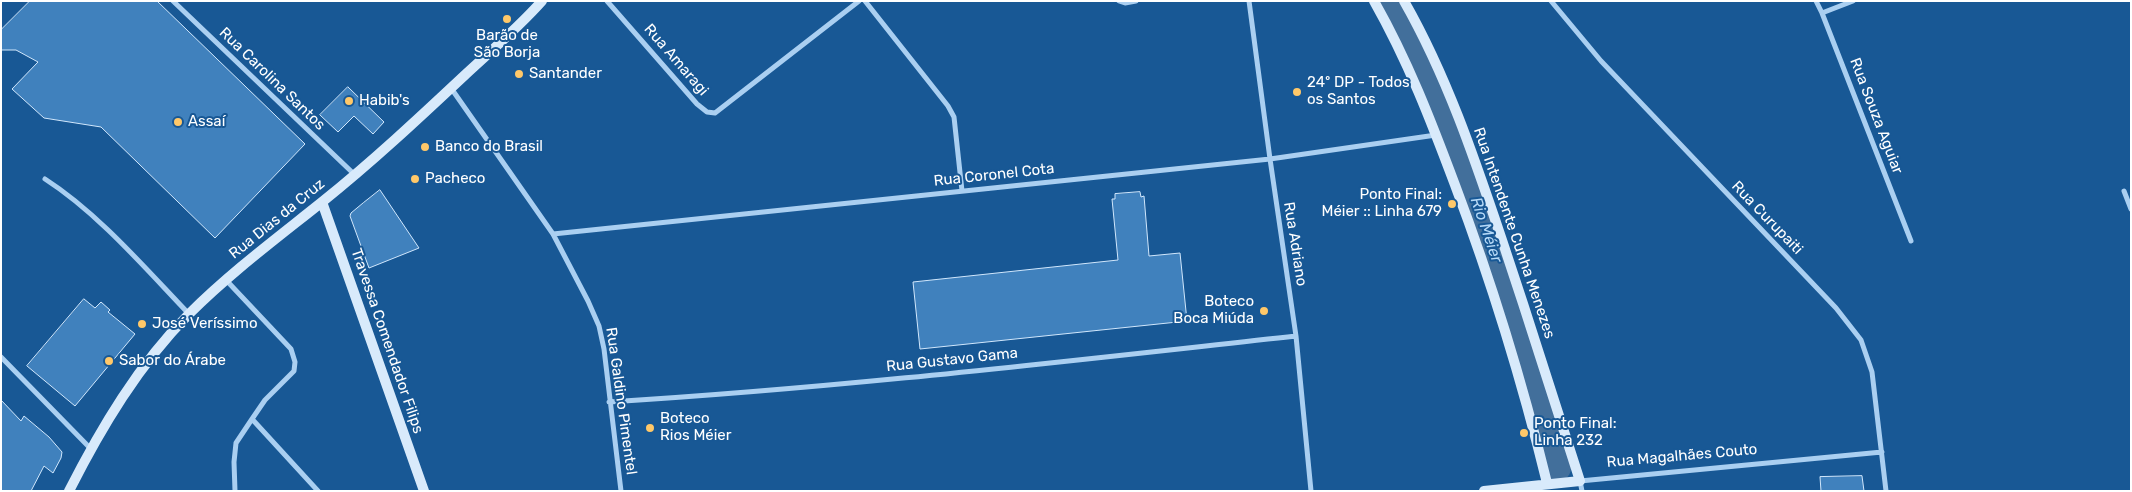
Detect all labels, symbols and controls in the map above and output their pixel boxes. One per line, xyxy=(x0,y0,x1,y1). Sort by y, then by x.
marker: Barão de São Borja xyxy=(501,13,513,25)
street label: Rua Amaragi xyxy=(640,21,712,99)
street label: Rua Carolina Santos xyxy=(215,24,329,134)
place label: Barão de São Borja xyxy=(474,27,540,62)
street label: Rua Souza Aguiar xyxy=(1846,55,1906,177)
place label: Santander xyxy=(529,65,602,83)
marker: Santander xyxy=(513,68,525,80)
place label: 24º DP - Todos os Santos xyxy=(1307,74,1410,109)
marker: 24º DP - Todos os Santos xyxy=(1291,86,1303,98)
place label: Habib's xyxy=(359,92,410,110)
marker: Habib's xyxy=(343,95,355,107)
place label: Assaí xyxy=(188,113,225,131)
marker: Assaí xyxy=(172,116,184,128)
street label: Rua Intendente Cunha Menezes xyxy=(1469,125,1559,341)
place label: Banco do Brasil xyxy=(435,138,543,156)
marker: Banco do Brasil xyxy=(419,141,431,153)
street label: Rua Coronel Cota xyxy=(933,160,1055,190)
place label: Pacheco xyxy=(425,170,485,188)
marker: Pacheco xyxy=(409,173,421,185)
street label: Rua Dias da Cruz xyxy=(226,175,328,263)
street label: Rua Curupaiti xyxy=(1728,178,1806,258)
place label: Ponto Final: Méier :: Linha 679 xyxy=(1322,186,1442,221)
water label: Rio Méier xyxy=(1466,195,1506,265)
marker: Ponto Final: Méier :: Linha 679 xyxy=(1446,198,1458,210)
street label: Rua Adriano xyxy=(1279,201,1311,287)
street label: Travessa Comendador Filips xyxy=(347,246,427,436)
place label: Boteco Boca Miúda xyxy=(1173,293,1254,328)
marker: Boteco Boca Miúda xyxy=(1258,305,1270,317)
place label: José Veríssimo xyxy=(152,315,257,333)
marker: José Veríssimo xyxy=(136,318,148,330)
street label: Rua Galdino Pimentel xyxy=(602,326,640,476)
street label: Rua Gustavo Gama xyxy=(885,344,1019,376)
place label: Sabor do Árabe xyxy=(119,352,226,370)
marker: Sabor do Árabe xyxy=(103,355,115,367)
place label: Boteco Rios Méier xyxy=(660,410,731,445)
place label: Ponto Final: Linha 232 xyxy=(1534,415,1617,450)
marker: Boteco Rios Méier xyxy=(644,422,656,434)
marker: Ponto Final: Linha 232 xyxy=(1518,427,1530,439)
street label: Rua Magalhães Couto xyxy=(1606,440,1758,472)

